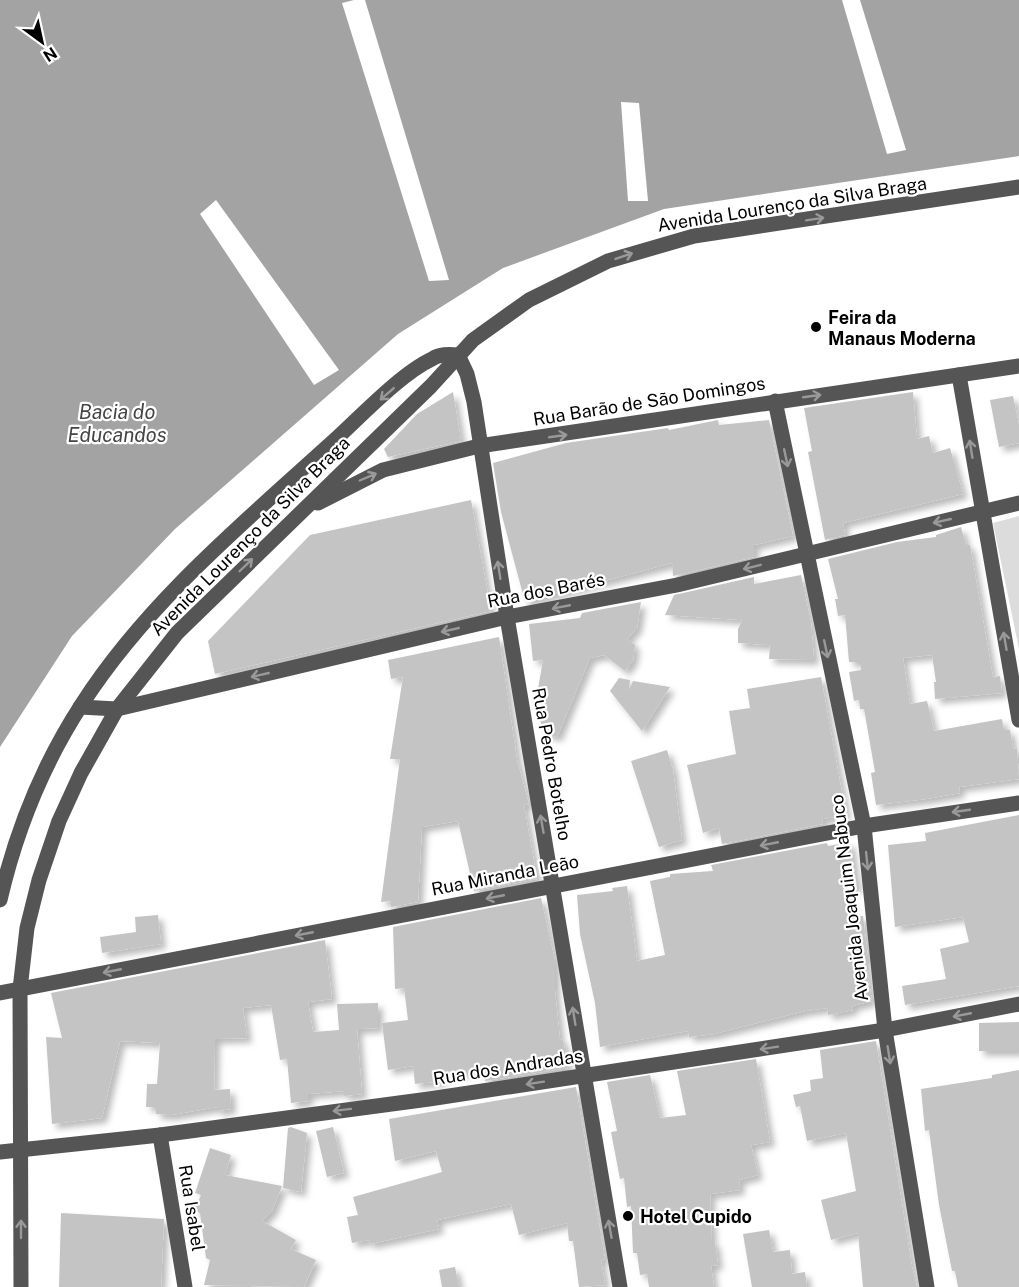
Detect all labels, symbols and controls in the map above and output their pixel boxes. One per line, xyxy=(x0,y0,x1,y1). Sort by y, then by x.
north arrow xyxy=(12,12,72,72)
text: N xyxy=(39,43,60,66)
street label: Avenida Lourenço da Silva Braga xyxy=(656,172,928,236)
one-way arrow xyxy=(805,213,825,224)
one-way arrow xyxy=(615,249,633,260)
place label: Feira da Manaus Moderna xyxy=(828,307,976,349)
marker: Feira da Manaus Moderna xyxy=(809,320,823,334)
street label: Rua Barão de São Domingos xyxy=(531,372,767,430)
one-way arrow xyxy=(380,387,395,401)
one-way arrow xyxy=(802,390,822,401)
water label: Bacia do Educandos xyxy=(68,400,167,447)
one-way arrow xyxy=(547,430,567,441)
street label: Avenida Lourenço da Silva Braga xyxy=(146,432,354,640)
one-way arrow xyxy=(966,440,977,460)
one-way arrow xyxy=(781,449,793,468)
one-way arrow xyxy=(358,471,376,482)
one-way arrow xyxy=(932,516,951,528)
one-way arrow xyxy=(238,557,253,572)
one-way arrow xyxy=(493,560,504,580)
one-way arrow xyxy=(743,561,762,573)
street label: Rua dos Barés xyxy=(486,568,606,612)
one-way arrow xyxy=(552,601,571,612)
one-way arrow xyxy=(440,625,459,637)
one-way arrow xyxy=(999,632,1010,652)
one-way arrow xyxy=(821,639,832,658)
one-way arrow xyxy=(251,669,270,681)
street label: Rua Pedro Botelho xyxy=(528,686,576,842)
street label: Avenida Joaquim Nabuco xyxy=(826,793,872,1003)
one-way arrow xyxy=(952,806,971,817)
one-way arrow xyxy=(536,815,547,834)
one-way arrow xyxy=(760,839,779,850)
street label: Rua Miranda Leão xyxy=(430,850,580,900)
one-way arrow xyxy=(862,851,873,870)
one-way arrow xyxy=(486,892,505,903)
one-way arrow xyxy=(294,929,314,940)
one-way arrow xyxy=(103,966,123,977)
one-way arrow xyxy=(568,1007,579,1027)
one-way arrow xyxy=(952,1010,972,1021)
one-way arrow xyxy=(760,1042,780,1053)
one-way arrow xyxy=(883,1044,894,1064)
street label: Rua dos Andradas xyxy=(432,1045,584,1089)
one-way arrow xyxy=(526,1077,545,1088)
one-way arrow xyxy=(332,1105,352,1116)
street label: Rua Isabel xyxy=(175,1163,209,1253)
place label: Hotel Cupido xyxy=(640,1206,752,1227)
marker: Hotel Cupido xyxy=(621,1209,635,1223)
one-way arrow xyxy=(15,1219,27,1239)
one-way arrow xyxy=(604,1220,615,1240)

